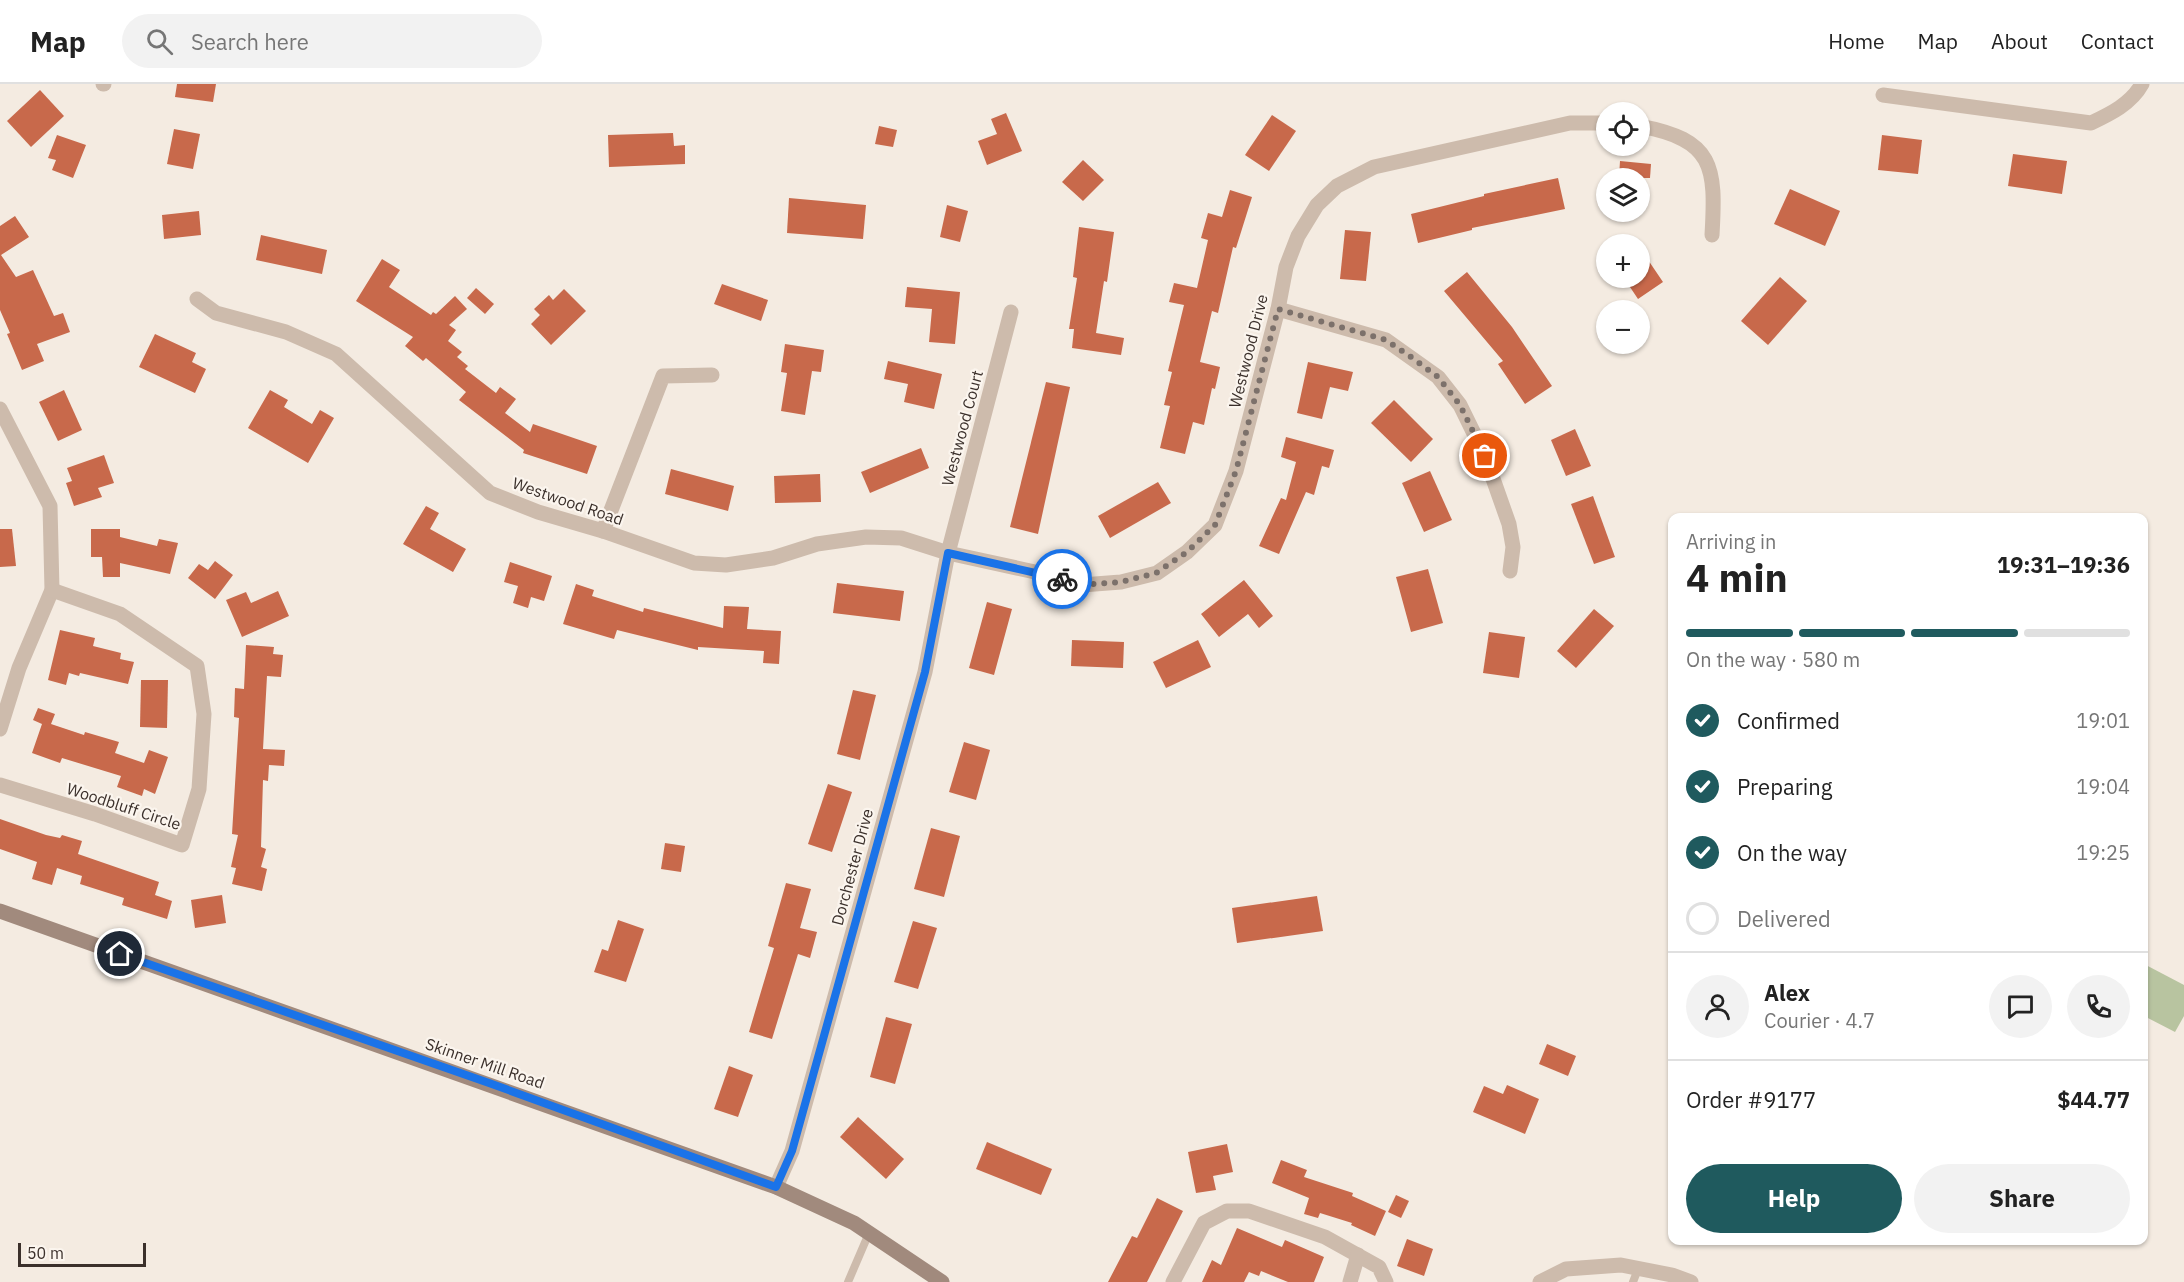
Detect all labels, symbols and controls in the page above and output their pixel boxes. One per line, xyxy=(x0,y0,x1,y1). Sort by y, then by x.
search box xyxy=(122,14,542,68)
text: Map xyxy=(30,23,86,60)
icon: search xyxy=(143,25,176,58)
text: Search here xyxy=(191,27,309,56)
text: Home xyxy=(1828,27,1885,55)
text: Map xyxy=(1918,27,1958,55)
text: About xyxy=(1991,27,2048,55)
text: Contact xyxy=(2081,27,2154,55)
map controls xyxy=(1596,102,1650,354)
button: locate xyxy=(1596,102,1650,156)
button: layers xyxy=(1596,168,1650,222)
button: + xyxy=(1596,234,1650,288)
street label: Westwood Drive xyxy=(1224,292,1272,410)
button: − xyxy=(1596,300,1650,354)
street label: Westwood Court xyxy=(937,368,987,488)
pin xyxy=(1459,430,1510,481)
icon: bag xyxy=(1468,439,1501,472)
street label: Westwood Road xyxy=(510,473,626,529)
text: Arriving in xyxy=(1686,528,1776,555)
courier xyxy=(1032,549,1092,609)
text: 19:31–19:36 xyxy=(1997,550,2130,579)
text: 4 min xyxy=(1686,552,1788,603)
icon: bike xyxy=(1046,563,1079,596)
text: On the way · 580 m xyxy=(1686,646,1860,673)
icon: check xyxy=(1686,704,1719,737)
text: Confirmed xyxy=(1737,706,1840,735)
text: 19:01 xyxy=(2076,707,2130,734)
icon: check xyxy=(1686,770,1719,803)
text: Preparing xyxy=(1737,772,1832,801)
text: 19:04 xyxy=(2076,773,2130,800)
street label: Woodbluff Circle xyxy=(64,778,184,834)
street label: Dorchester Drive xyxy=(827,806,877,928)
icon: check xyxy=(1686,836,1719,869)
text: On the way xyxy=(1737,838,1847,867)
text: 19:25 xyxy=(2076,839,2130,866)
text: Delivered xyxy=(1737,904,1831,933)
pin xyxy=(94,928,145,979)
icon: home xyxy=(103,937,136,970)
button: person xyxy=(1686,975,1749,1038)
button: chat xyxy=(1989,975,2052,1038)
button: phone xyxy=(2067,975,2130,1038)
text: Alex xyxy=(1764,978,1810,1007)
text: Courier · 4.7 xyxy=(1764,1007,1875,1034)
street label: Skinner Mill Road xyxy=(423,1033,547,1093)
text: Order #9177 xyxy=(1686,1085,1816,1114)
text: $44.77 xyxy=(2057,1085,2130,1114)
button: Help xyxy=(1686,1164,1902,1233)
button: Share xyxy=(1914,1164,2130,1233)
scale bar xyxy=(18,1240,146,1268)
text: 50 m xyxy=(27,1243,64,1263)

